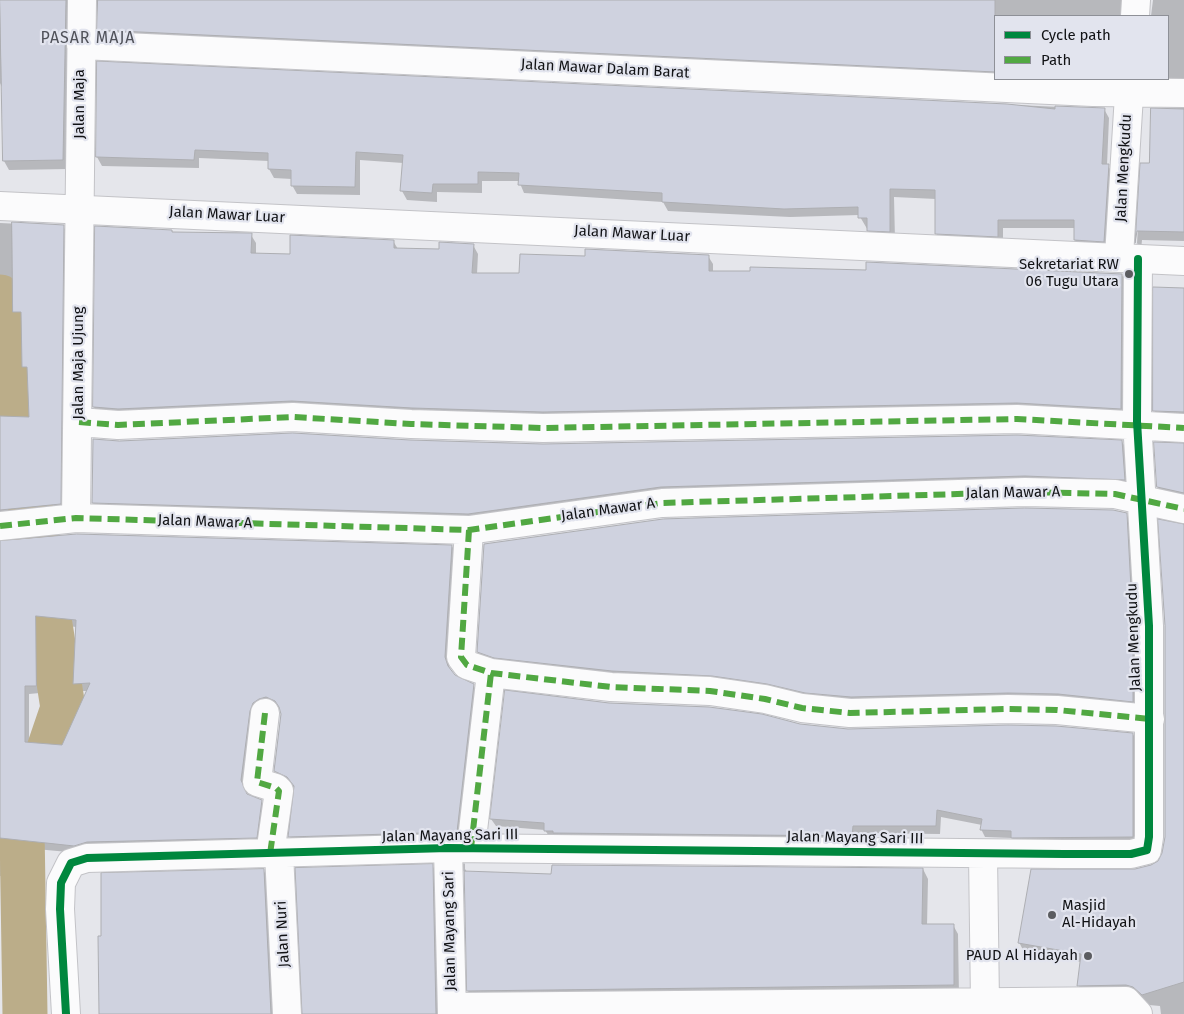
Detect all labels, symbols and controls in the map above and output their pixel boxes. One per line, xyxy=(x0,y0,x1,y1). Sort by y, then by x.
legend xyxy=(994,15,1169,80)
text: Cycle path xyxy=(1041,26,1111,44)
district label: PASAR MAJA xyxy=(39,29,137,49)
text: Path xyxy=(1041,51,1071,69)
street label: Jalan Mawar Dalam Barat xyxy=(520,56,690,82)
street label: Jalan Maja xyxy=(71,69,89,139)
street label: Jalan Mengkudu xyxy=(1112,113,1136,223)
street label: Jalan Mawar Luar xyxy=(169,203,285,227)
street label: Jalan Mawar Luar xyxy=(574,222,690,246)
place label: Sekretariat RW 06 Tugu Utara xyxy=(1019,256,1119,291)
marker: Sekretariat RW 06 Tugu Utara xyxy=(1123,268,1135,280)
street label: Jalan Maja Ujung xyxy=(70,306,88,420)
street label: Jalan Mawar A xyxy=(966,483,1060,503)
street label: Jalan Mawar A xyxy=(560,494,656,526)
street label: Jalan Mawar A xyxy=(157,511,253,533)
street label: Jalan Mengkudu xyxy=(1123,583,1145,691)
street label: Jalan Mayang Sari III xyxy=(381,826,519,846)
street label: Jalan Mayang Sari III xyxy=(786,828,924,848)
street label: Jalan Mayang Sari xyxy=(440,871,460,991)
place label: Masjid Al-Hidayah xyxy=(1062,897,1136,932)
street label: Jalan Nuri xyxy=(272,900,294,968)
marker: Masjid Al-Hidayah xyxy=(1046,909,1058,921)
place label: PAUD Al Hidayah xyxy=(966,947,1078,965)
marker: PAUD Al Hidayah xyxy=(1082,950,1094,962)

